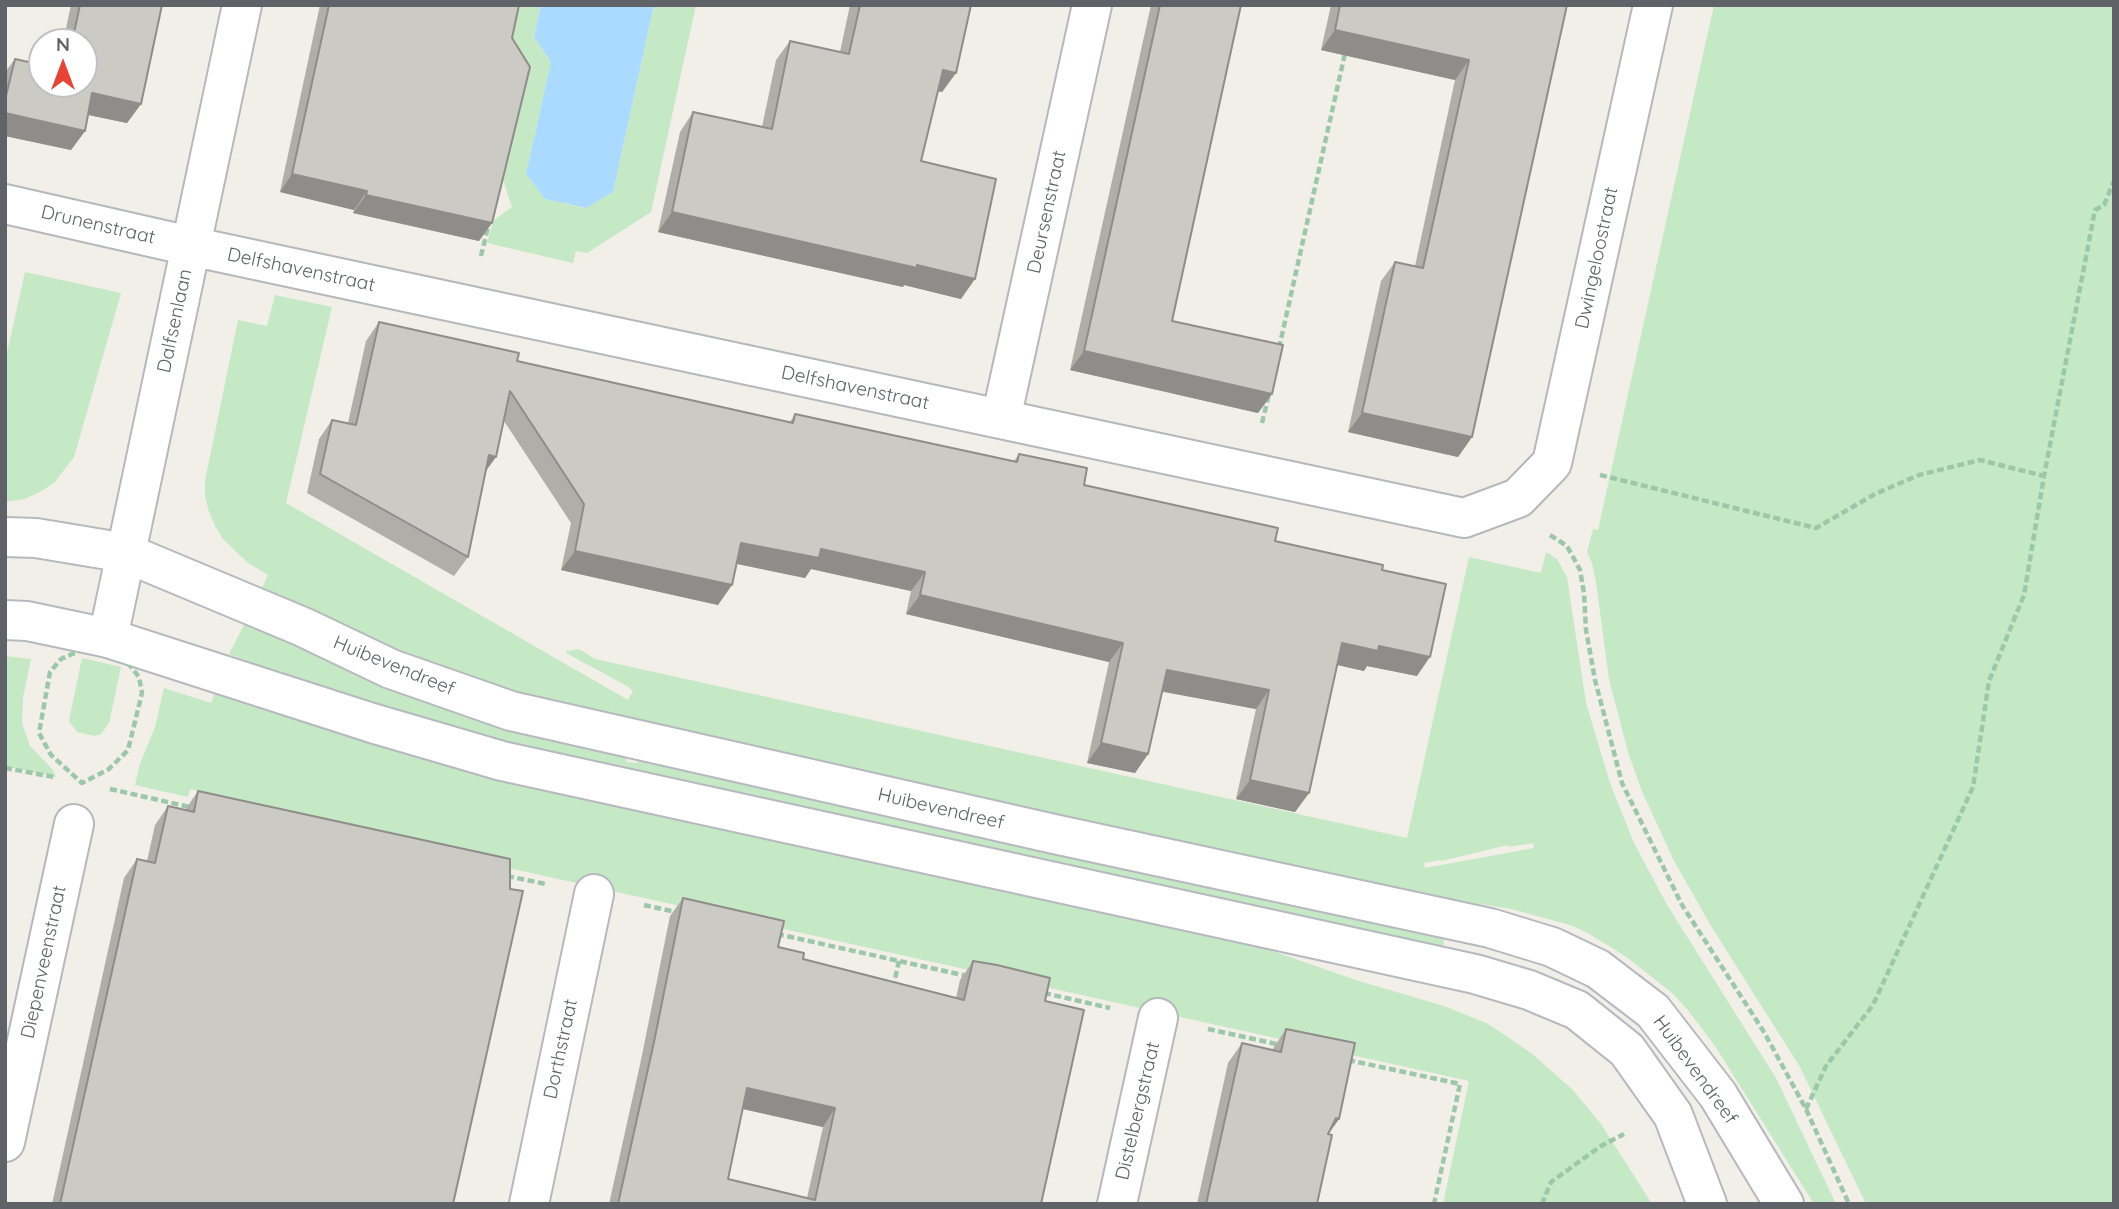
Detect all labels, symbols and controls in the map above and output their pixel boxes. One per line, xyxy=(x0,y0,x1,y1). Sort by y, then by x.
north arrow xyxy=(28,28,98,98)
text: N xyxy=(56,32,70,56)
street label: Deursenstraat xyxy=(1023,148,1071,276)
street label: Dwingeloostraat xyxy=(1571,185,1623,331)
street label: Drunenstraat xyxy=(39,201,157,249)
street label: Delfshavenstraat xyxy=(225,243,377,297)
street label: Dalfsenlaan xyxy=(153,267,197,375)
street label: Delfshavenstraat xyxy=(779,361,931,415)
street label: Huibevendreef xyxy=(330,631,458,701)
street label: Huibevendreef xyxy=(876,783,1006,835)
street label: Diepenveenstraat xyxy=(17,883,71,1041)
street label: Dorthstraat xyxy=(539,997,583,1101)
street label: Huibevendreef xyxy=(1648,1011,1742,1129)
street label: Distelbergstraat xyxy=(1111,1040,1165,1182)

